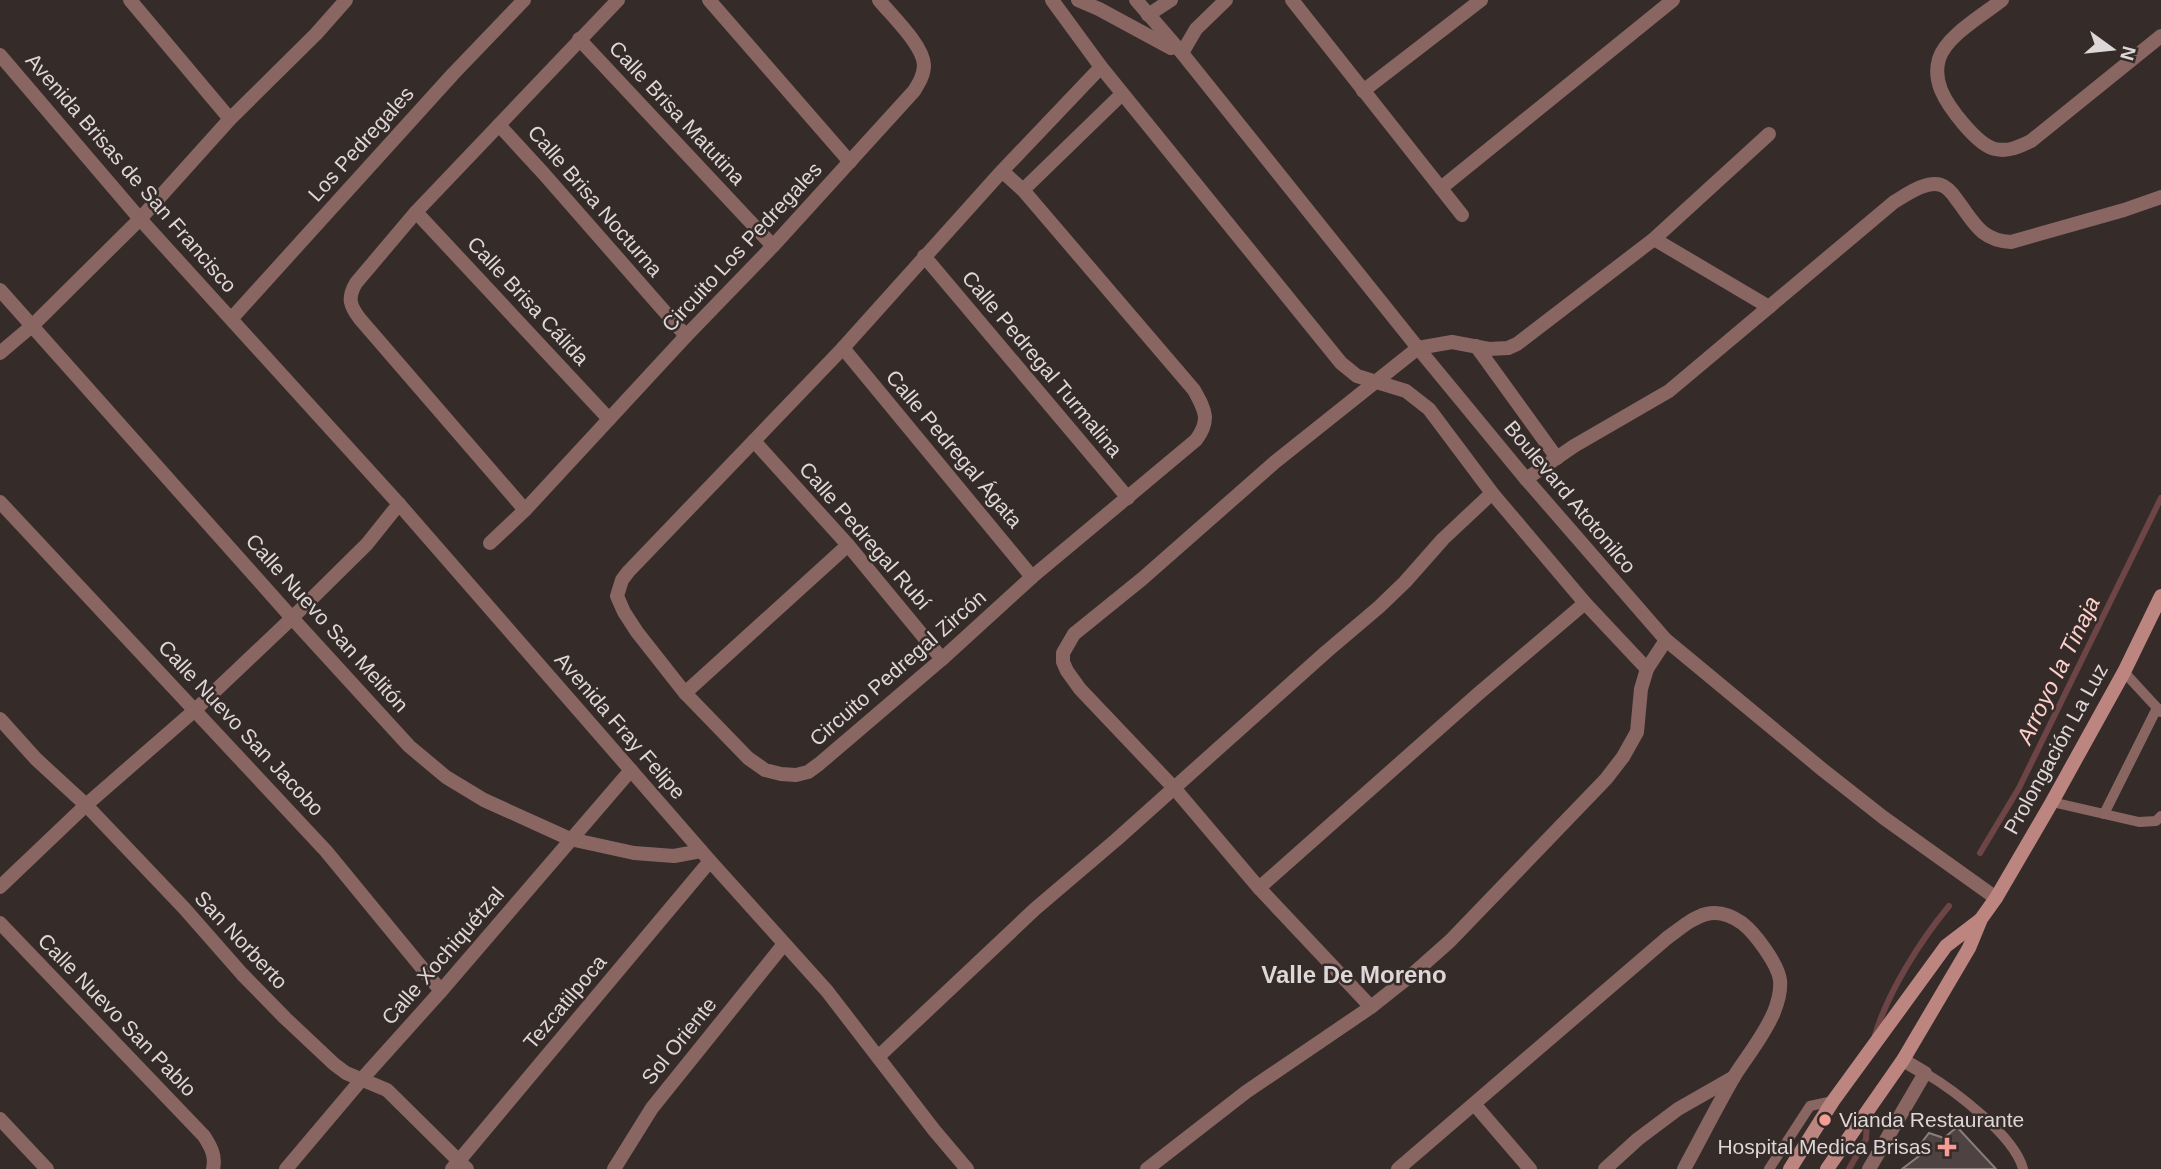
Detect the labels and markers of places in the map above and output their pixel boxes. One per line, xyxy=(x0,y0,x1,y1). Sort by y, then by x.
place label: Vianda Restaurante xyxy=(1839,1108,2024,1131)
marker: Vianda Restaurante xyxy=(1817,1112,1833,1128)
place label: Hospital Medica Brisas xyxy=(1717,1135,1931,1158)
marker: Hospital Medica Brisas xyxy=(1937,1137,1957,1157)

